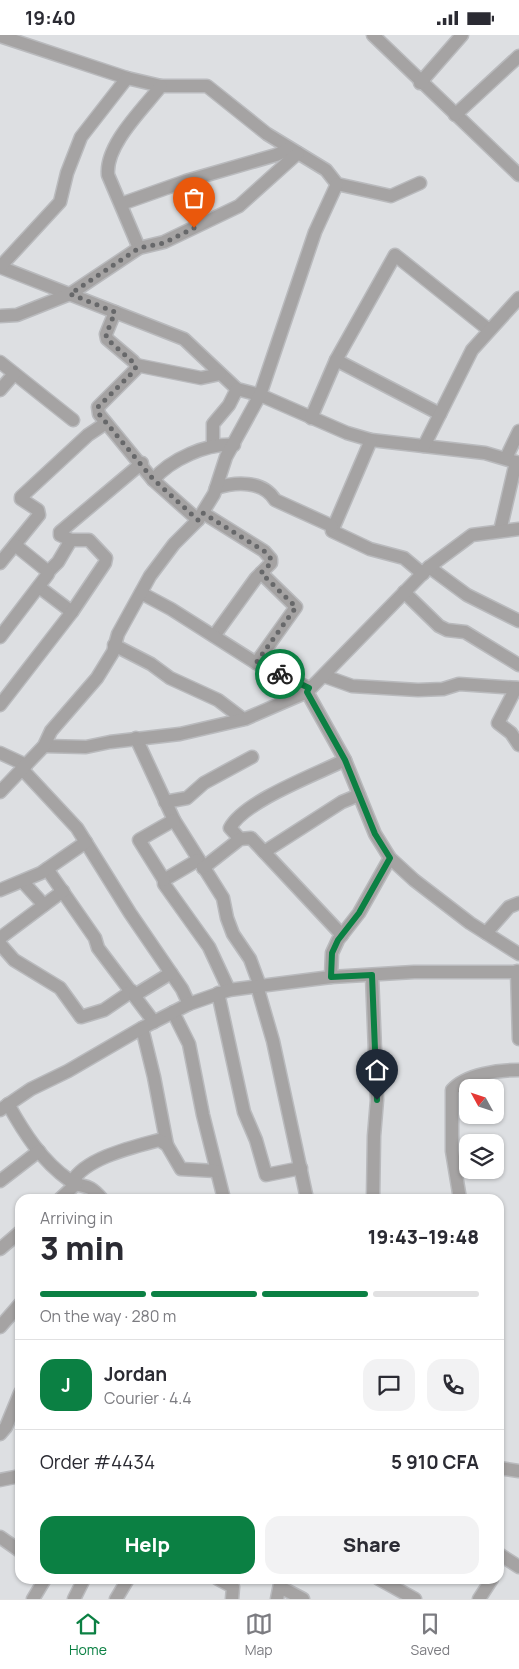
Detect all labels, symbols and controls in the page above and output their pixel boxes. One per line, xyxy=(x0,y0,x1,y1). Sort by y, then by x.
text: 19:40 xyxy=(25,5,76,31)
pin xyxy=(173,177,215,228)
icon: bag xyxy=(180,184,208,212)
courier xyxy=(255,649,305,699)
icon: bike xyxy=(266,660,294,688)
pin xyxy=(356,1049,398,1100)
icon: home xyxy=(363,1056,391,1084)
north arrow xyxy=(459,1079,504,1124)
map controls xyxy=(459,1079,504,1179)
button: layers xyxy=(459,1134,504,1179)
text: Arriving in xyxy=(40,1207,113,1229)
text: 19:43–19:48 xyxy=(368,1224,479,1250)
text: 3 min xyxy=(40,1226,124,1270)
text: On the way · 280 m xyxy=(40,1305,176,1327)
button: chat xyxy=(363,1359,415,1411)
button: phone xyxy=(427,1359,479,1411)
text: Jordan xyxy=(104,1361,167,1387)
text: J xyxy=(61,1372,71,1398)
text: Courier · 4.4 xyxy=(104,1387,192,1409)
text: Order #4434 xyxy=(40,1449,155,1475)
text: 5 910 CFA xyxy=(391,1449,479,1475)
button: Help xyxy=(40,1516,255,1574)
button: Share xyxy=(265,1516,479,1574)
tab: Home xyxy=(69,1610,107,1659)
tab: Map xyxy=(245,1610,273,1659)
tab: Saved xyxy=(411,1610,450,1659)

